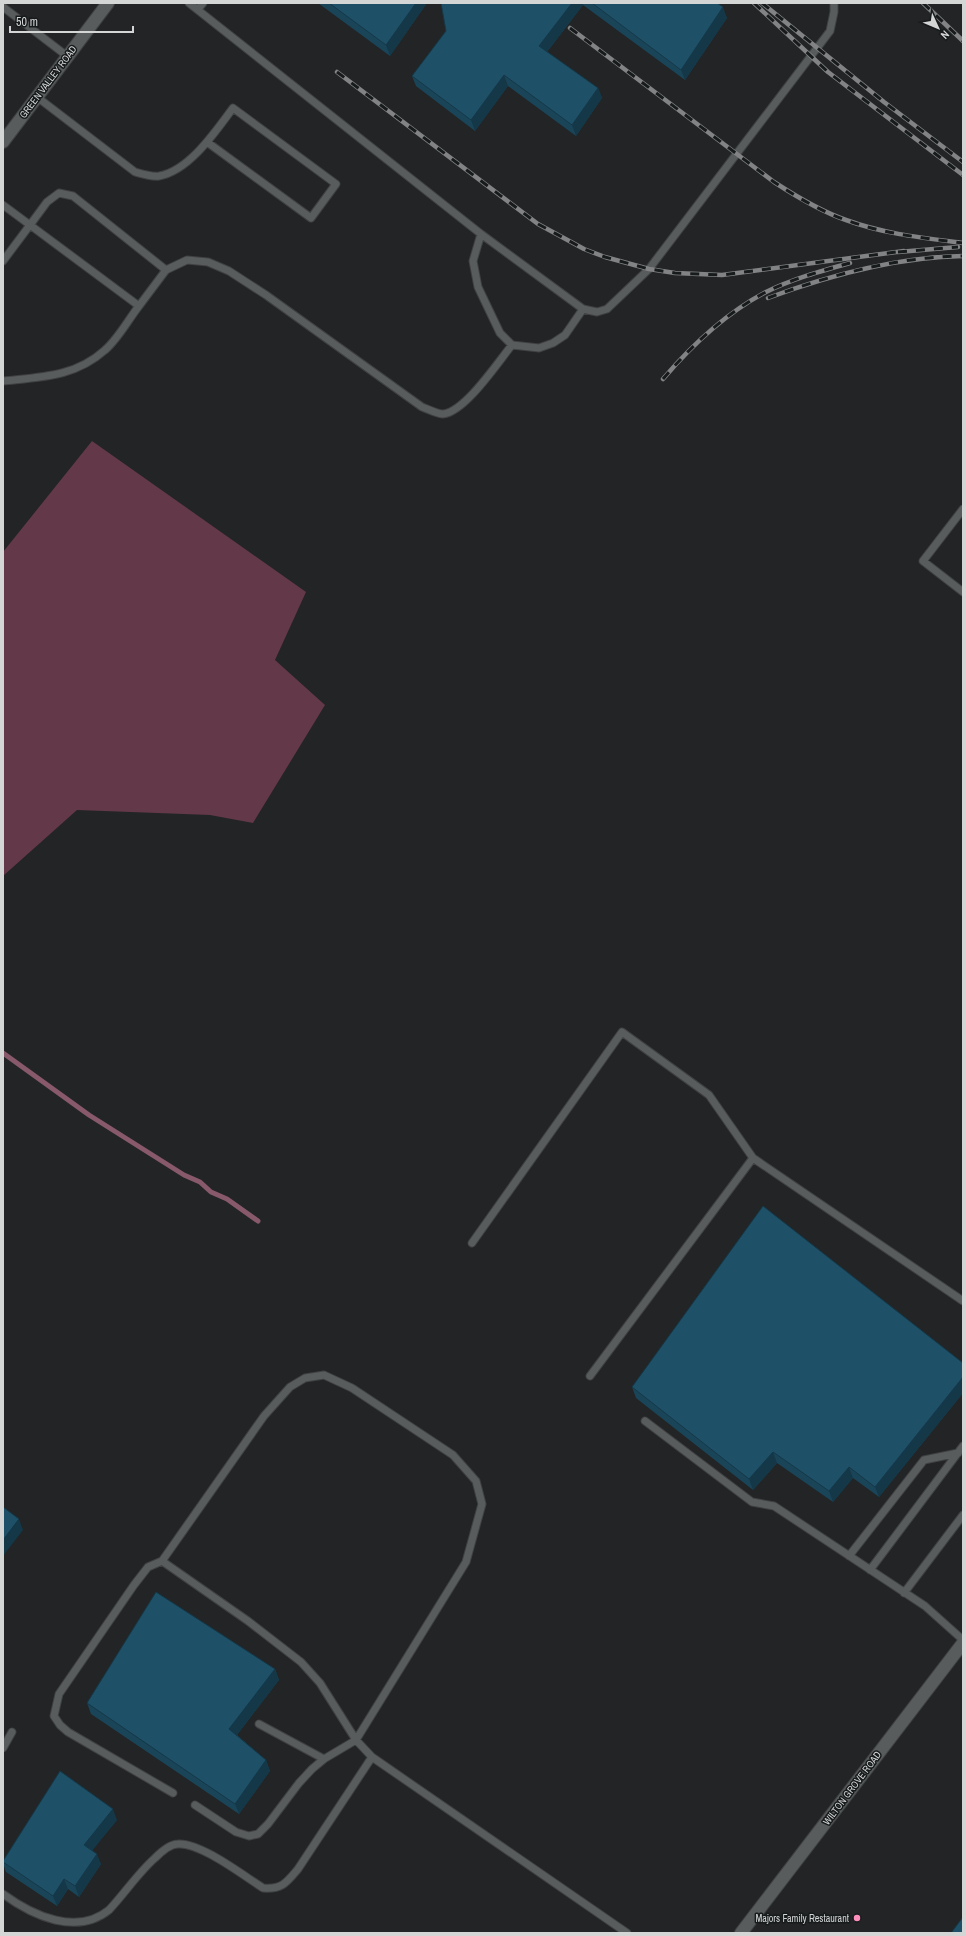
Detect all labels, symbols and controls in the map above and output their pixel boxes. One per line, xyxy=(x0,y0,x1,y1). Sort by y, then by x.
scale bar xyxy=(10,8,133,34)
north arrow xyxy=(918,8,958,48)
text: 50 m xyxy=(16,14,38,30)
text: N xyxy=(938,28,952,42)
street label: GREEN VALLEY ROAD xyxy=(16,43,80,121)
street label: WILTON GROVE ROAD xyxy=(820,1748,884,1827)
place label: Majors Family Restaurant xyxy=(756,1912,850,1925)
marker: Majors Family Restaurant xyxy=(852,1913,862,1923)

